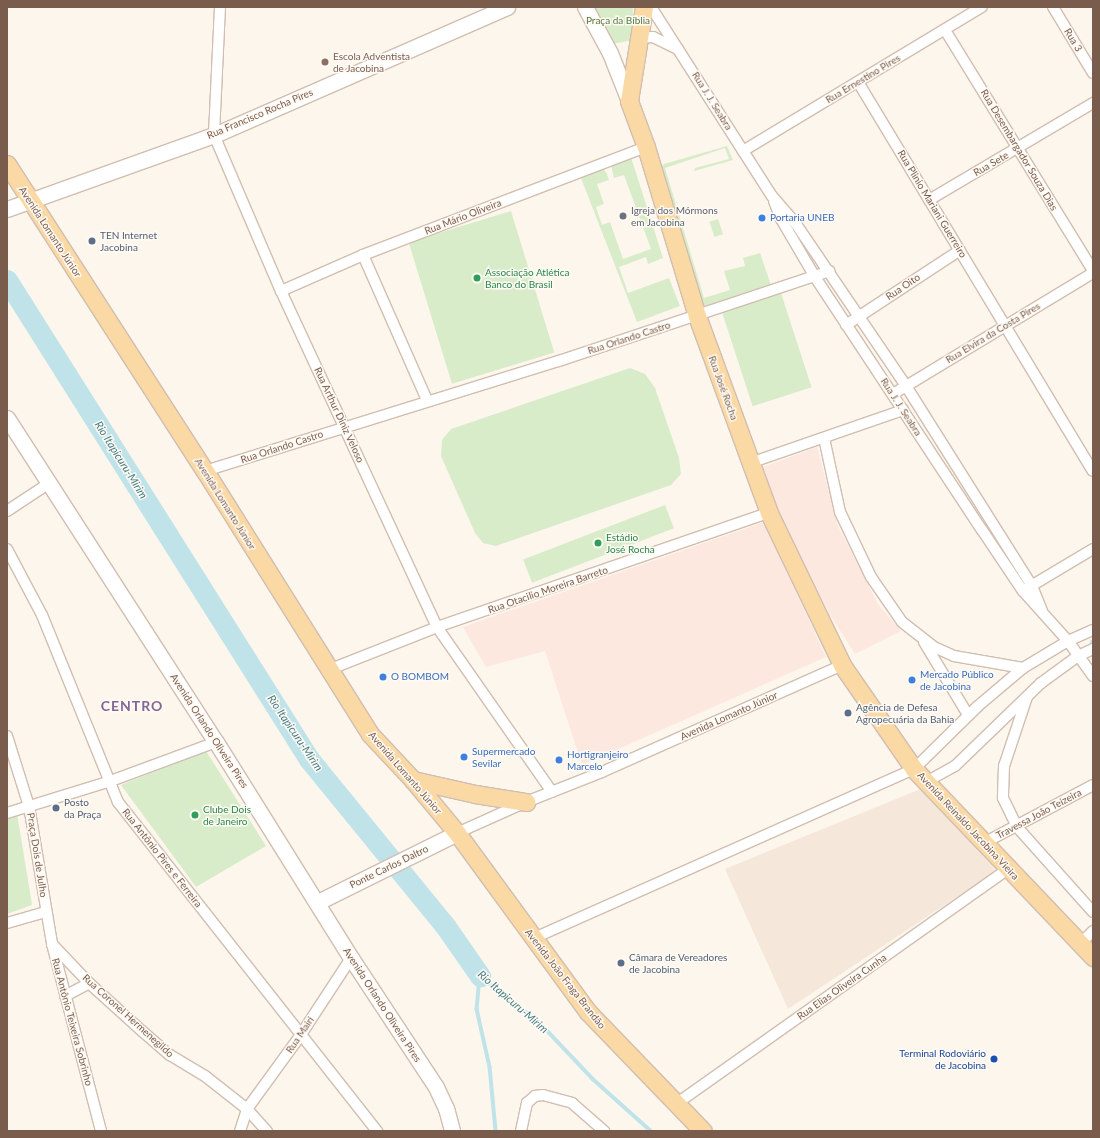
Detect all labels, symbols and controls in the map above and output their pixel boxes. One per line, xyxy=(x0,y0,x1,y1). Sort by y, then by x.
park label: Praça da Bíblia xyxy=(586,15,650,27)
street label: Rua 3 xyxy=(1061,26,1085,54)
place label: Escola Adventista de Jacobina xyxy=(333,50,410,74)
street label: Rua Ernestino Pires xyxy=(823,52,903,106)
marker: Escola Adventista de Jacobina xyxy=(320,57,330,67)
street label: Rua J. J. Seabra xyxy=(689,69,735,133)
street label: Rua Francisco Rocha Pires xyxy=(205,86,315,142)
street label: Rua Desembargador Souza Dias xyxy=(978,87,1060,213)
street label: Rua Plinio Mariani Guerreiro xyxy=(895,148,969,260)
street label: Rua Sete xyxy=(971,149,1011,179)
street label: Avenida Lomanto Júnior xyxy=(16,184,84,280)
street label: Rua Mário Oliveira xyxy=(423,197,503,237)
place label: Igreja dos Mórmons em Jacobina xyxy=(631,204,718,228)
marker: Igreja dos Mórmons em Jacobina xyxy=(618,211,628,221)
place label: Portaria UNEB xyxy=(770,212,834,224)
marker: Portaria UNEB xyxy=(757,213,767,223)
place label: TEN Internet Jacobina xyxy=(100,229,157,252)
marker: TEN Internet Jacobina xyxy=(87,236,97,246)
place label: Associação Atlética Banco do Brasil xyxy=(485,266,570,290)
street label: Rua Oito xyxy=(884,271,922,303)
marker: Associação Atlética Banco do Brasil xyxy=(472,273,482,283)
street label: Rua Elvira da Costa Pires xyxy=(944,300,1042,366)
street label: Rua Orlando Castro xyxy=(586,319,672,357)
street label: Rua José Rocha xyxy=(706,354,740,422)
street label: Rua Arthur Diniz Veloso xyxy=(311,365,367,465)
street label: Rua J. J. Seabra xyxy=(878,376,924,438)
water label: Rio Itapicuru-Mirim xyxy=(92,419,150,501)
street label: Rua Orlando Castro xyxy=(239,428,325,466)
street label: Avenida Lomanto Júnior xyxy=(192,456,258,552)
place label: Estádio José Rocha xyxy=(606,531,655,554)
marker: Estádio José Rocha xyxy=(593,538,603,548)
street label: Rua Otacilio Moreira Barreto xyxy=(487,564,609,616)
place label: Mercado Público de Jacobina xyxy=(920,668,994,692)
place label: O BOMBOM xyxy=(391,671,449,683)
street label: Avenida Orlando Oliveira Pires xyxy=(167,672,251,790)
marker: O BOMBOM xyxy=(378,672,388,682)
marker: Mercado Público de Jacobina xyxy=(907,675,917,685)
street label: Avenida Lomanto Júnior xyxy=(678,689,780,743)
water label: Rio Itapicuru-Mirim xyxy=(265,692,325,774)
district label: CENTRO xyxy=(101,698,163,714)
place label: Agência de Defesa Agropecuária da Bahia xyxy=(856,701,954,724)
marker: Agência de Defesa Agropecuária da Bahia xyxy=(843,708,853,718)
street label: Avenida Lomanto Júnior xyxy=(366,729,444,817)
place label: Supermercado Sevilar xyxy=(472,745,535,768)
place label: Hortigranjeiro Marcelo xyxy=(567,748,628,772)
marker: Supermercado Sevilar xyxy=(459,752,469,762)
marker: Hortigranjeiro Marcelo xyxy=(554,755,564,765)
street label: Avenida Reinaldo Jacobina Vieira xyxy=(915,769,1021,883)
street label: Travessa João Teizeira xyxy=(994,786,1084,842)
place label: Posto da Praça xyxy=(64,796,101,820)
marker: Posto da Praça xyxy=(51,803,61,813)
place label: Clube Dois de Janeiro xyxy=(203,803,251,826)
street label: Rua Antônio Pires e Ferreira xyxy=(120,806,204,910)
marker: Clube Dois de Janeiro xyxy=(190,810,200,820)
street label: Praça Dois de Julho xyxy=(24,812,50,898)
street label: Ponte Carlos Daltro xyxy=(348,843,430,891)
street label: Avenida João Fraga Brandão xyxy=(522,926,608,1032)
street label: Avenida Orlando Oliveira Pires xyxy=(340,946,424,1064)
place label: Câmara de Vereadores de Jacobina xyxy=(629,951,728,974)
street label: Rua Elias Oliveira Cunha xyxy=(795,952,889,1022)
street label: Rua Antônio Teixeira Sobrinho xyxy=(49,957,95,1087)
marker: Câmara de Vereadores de Jacobina xyxy=(616,958,626,968)
water label: Rio Itapicuru-Mirim xyxy=(475,968,551,1036)
street label: Rua Coronel Hermenegildo xyxy=(80,972,176,1060)
street label: Rua Mairi xyxy=(283,1014,317,1056)
place label: Terminal Rodoviário de Jacobina xyxy=(899,1047,986,1070)
marker: Terminal Rodoviário de Jacobina xyxy=(989,1054,999,1064)

